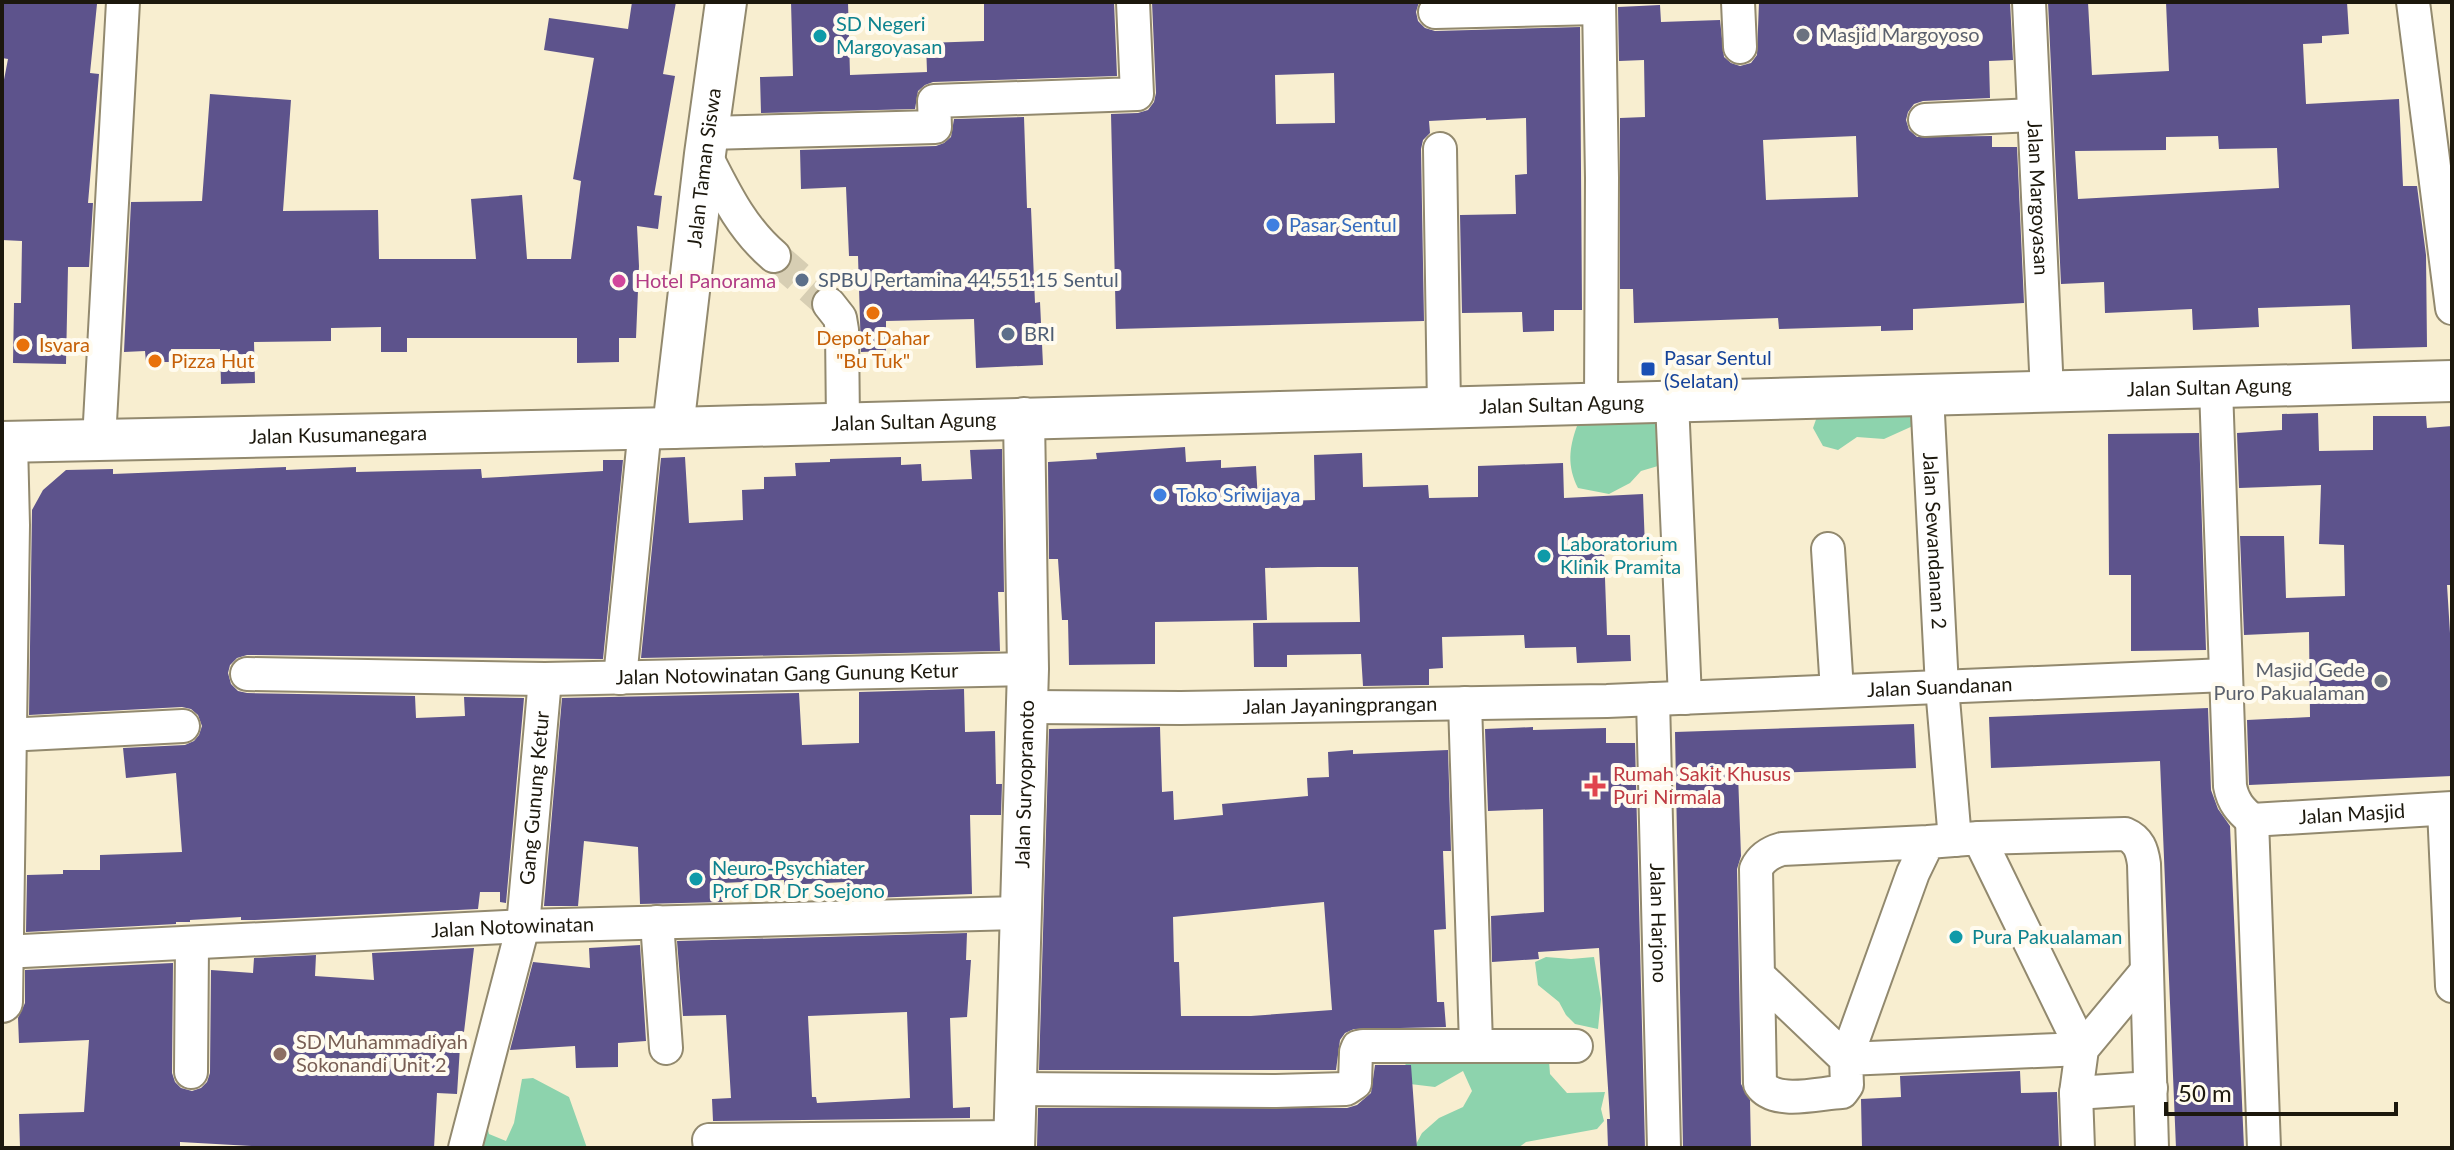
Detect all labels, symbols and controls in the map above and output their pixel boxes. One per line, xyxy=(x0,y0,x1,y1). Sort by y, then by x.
place label: SD Negeri Margoyasan xyxy=(836,11,942,58)
place label: Masjid Margoyoso xyxy=(1819,22,1980,46)
marker: Masjid Margoyoso xyxy=(1794,26,1812,44)
marker: SD Negeri Margoyasan xyxy=(811,27,829,45)
street label: Jalan Taman Siswa xyxy=(681,87,725,249)
street label: Jalan Margoyasan xyxy=(2023,120,2055,276)
place label: Pasar Sentul xyxy=(1289,212,1397,236)
marker: Pasar Sentul xyxy=(1264,216,1282,234)
place label: SPBU Pertamina 44.551.15 Sentul xyxy=(818,267,1119,291)
place label: Hotel Panorama xyxy=(635,268,776,292)
marker: SPBU Pertamina 44.551.15 Sentul xyxy=(793,271,811,289)
marker: Hotel Panorama xyxy=(610,272,628,290)
marker: Depot Dahar "Bu Tuk" xyxy=(864,304,882,322)
place label: BRI xyxy=(1024,321,1055,345)
place label: Depot Dahar "Bu Tuk" xyxy=(816,325,930,372)
marker: BRI xyxy=(999,325,1017,343)
place label: Isvara xyxy=(39,332,90,356)
marker: Isvara xyxy=(14,336,32,354)
place label: Pasar Sentul (Selatan) xyxy=(1664,345,1772,392)
place label: Pizza Hut xyxy=(171,348,254,372)
marker: Pizza Hut xyxy=(146,352,164,370)
marker: Pasar Sentul (Selatan) xyxy=(1639,360,1657,378)
street label: Jalan Sultan Agung xyxy=(2127,372,2292,401)
street label: Jalan Sultan Agung xyxy=(1479,389,1644,418)
street label: Jalan Sultan Agung xyxy=(831,406,997,435)
street label: Jalan Kusumanegara xyxy=(249,420,427,448)
street label: Jalan Sewandanan 2 xyxy=(1919,452,1952,630)
place label: Toko Sriwijaya xyxy=(1176,482,1301,506)
marker: Toko Sriwijaya xyxy=(1151,486,1169,504)
place label: Laboratorium Klinik Pramita xyxy=(1560,531,1681,578)
marker: Laboratorium Klinik Pramita xyxy=(1535,547,1553,565)
street label: Jalan Notowinatan Gang Gunung Ketur xyxy=(615,657,959,689)
place label: Masjid Gede Puro Pakualaman xyxy=(2214,657,2365,704)
street label: Jalan Suandanan xyxy=(1866,671,2013,701)
marker: Masjid Gede Puro Pakualaman xyxy=(2372,672,2390,690)
street label: Jalan Jayaningprangan xyxy=(1242,691,1438,718)
street label: Jalan Suryopranoto xyxy=(1009,700,1038,869)
street label: Gang Gunung Ketur xyxy=(514,709,553,886)
place label: Rumah Sakit Khusus Puri Nirmala xyxy=(1613,761,1791,808)
marker: Rumah Sakit Khusus Puri Nirmala xyxy=(1584,775,1606,797)
street label: Jalan Masjid xyxy=(2298,798,2406,828)
place label: Neuro-Psychiater Prof DR Dr Soejono xyxy=(712,855,885,902)
street label: Jalan Harjono xyxy=(1646,863,1673,983)
marker: Neuro-Psychiater Prof DR Dr Soejono xyxy=(687,870,705,888)
street label: Jalan Notowinatan xyxy=(430,911,594,942)
place label: Pura Pakualaman xyxy=(1972,924,2122,948)
marker: Pura Pakualaman xyxy=(1947,928,1965,946)
place label: SD Muhammadiyah Sokonandi Unit 2 xyxy=(296,1029,468,1076)
marker: SD Muhammadiyah Sokonandi Unit 2 xyxy=(271,1045,289,1063)
scale bar xyxy=(2166,1066,2396,1116)
text: 50 m xyxy=(2178,1078,2232,1107)

